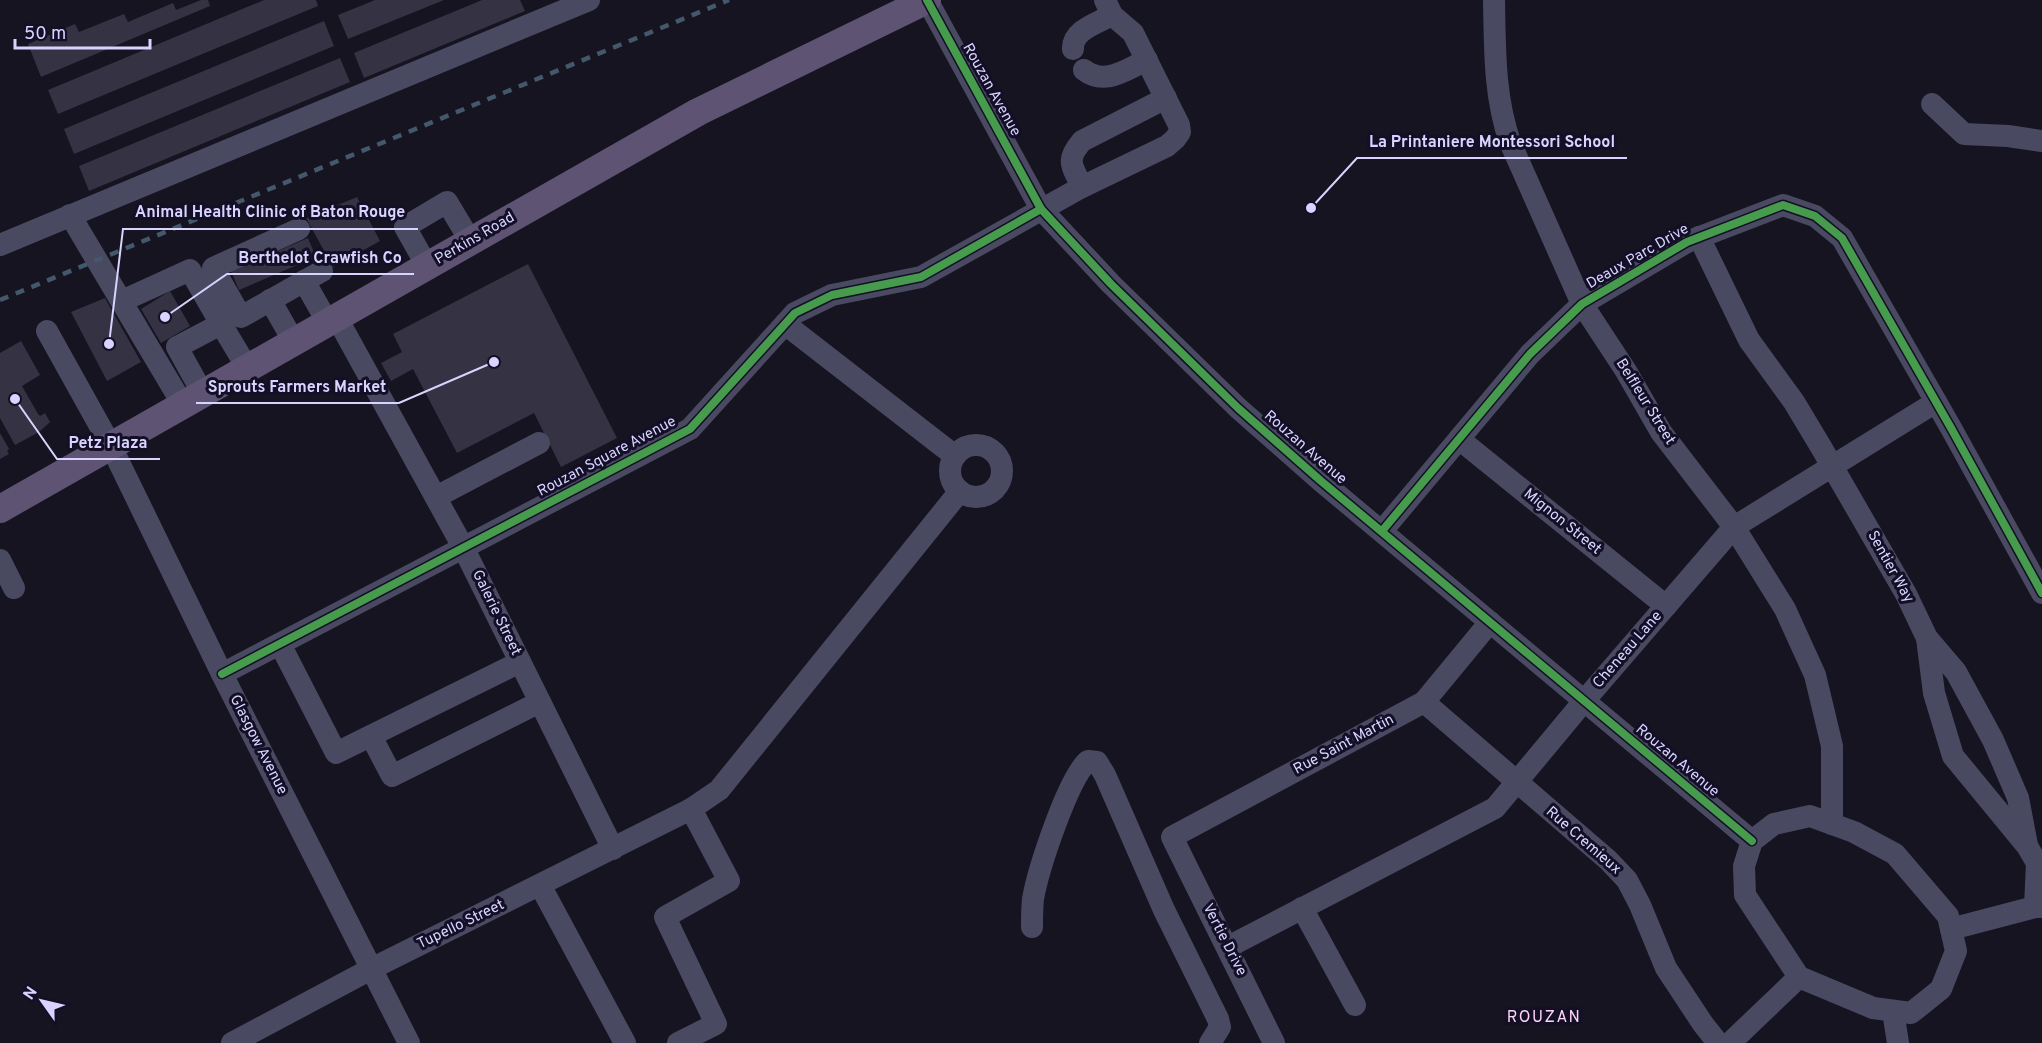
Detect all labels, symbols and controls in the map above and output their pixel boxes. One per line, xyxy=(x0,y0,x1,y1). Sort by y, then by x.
scale bar xyxy=(15,12,150,50)
text: 50 m xyxy=(24,23,66,46)
street label: Rouzan Avenue xyxy=(958,40,1024,140)
callout: La Printaniere Montessori School xyxy=(1357,124,1627,158)
text: La Printaniere Montessori School xyxy=(1369,133,1615,153)
callout: Animal Health Clinic of Baton Rouge xyxy=(123,195,418,229)
text: Animal Health Clinic of Baton Rouge xyxy=(135,203,405,223)
street label: Perkins Road xyxy=(432,209,518,269)
street label: Deaux Parc Drive xyxy=(1583,220,1693,294)
callout: Berthelot Crawfish Co xyxy=(227,240,414,274)
text: Berthelot Crawfish Co xyxy=(238,249,402,269)
street label: Belfleur Street xyxy=(1611,355,1679,449)
callout: Sprouts Farmers Market xyxy=(196,369,399,403)
text: Sprouts Farmers Market xyxy=(208,378,386,398)
street label: Rouzan Avenue xyxy=(1260,407,1350,489)
street label: Rouzan Square Avenue xyxy=(534,412,680,502)
callout: Petz Plaza xyxy=(57,425,160,459)
text: Petz Plaza xyxy=(68,434,148,454)
street label: Mignon Street xyxy=(1519,485,1605,559)
street label: Sentier Way xyxy=(1862,528,1918,606)
street label: Galerie Street xyxy=(467,567,525,659)
street label: Cheneau Lane xyxy=(1589,607,1667,693)
street label: Glasgow Avenue xyxy=(225,692,291,798)
street label: Rue Saint Martin xyxy=(1290,711,1398,779)
street label: Rouzan Avenue xyxy=(1631,720,1723,802)
street label: Rue Cremieux xyxy=(1541,803,1625,879)
street label: Tupello Street xyxy=(414,896,508,954)
street label: Vertie Drive xyxy=(1198,901,1250,979)
north arrow xyxy=(12,971,72,1031)
text: N xyxy=(20,983,43,1004)
district label: ROUZAN xyxy=(1507,1008,1581,1028)

